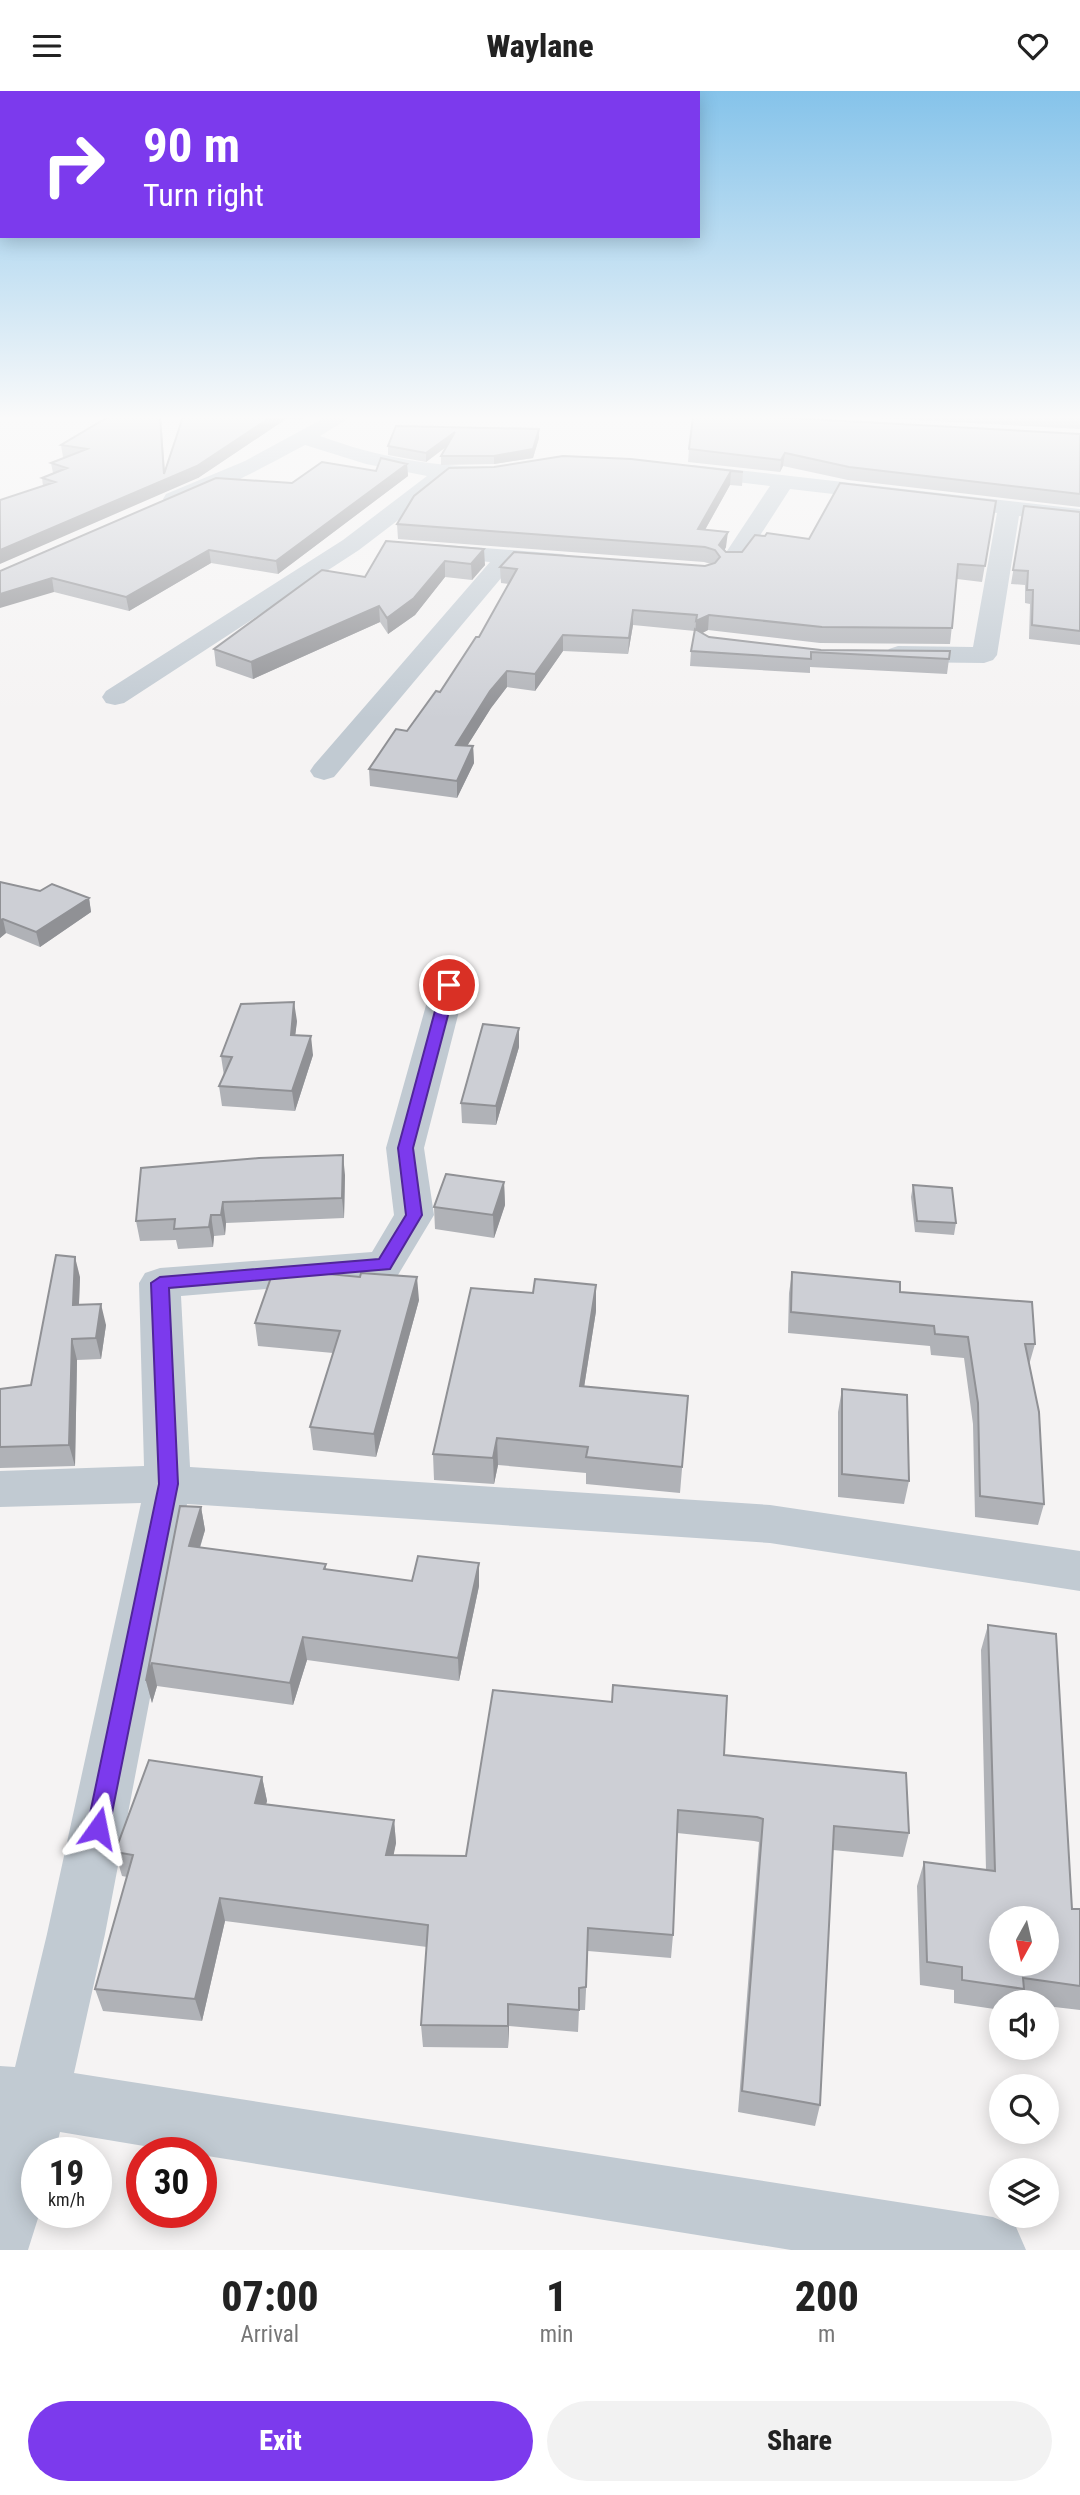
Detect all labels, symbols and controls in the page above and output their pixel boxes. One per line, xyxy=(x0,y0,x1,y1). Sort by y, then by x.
icon: menu xyxy=(28,27,66,65)
text: Waylane xyxy=(486,27,594,65)
icon: heart xyxy=(1014,27,1052,65)
text: 90 m xyxy=(143,117,240,174)
icon: right xyxy=(28,119,119,210)
text: Turn right xyxy=(143,176,264,214)
pin xyxy=(419,955,479,1015)
icon: arrive xyxy=(430,966,468,1004)
position arrow xyxy=(61,1791,135,1865)
north arrow xyxy=(989,1906,1059,1976)
map controls xyxy=(989,1906,1059,2228)
button: sound xyxy=(989,1990,1059,2060)
button: search xyxy=(989,2074,1059,2144)
speed limit sign: 30 xyxy=(126,2137,217,2228)
text: 19 xyxy=(49,2153,84,2194)
button: layers xyxy=(989,2158,1059,2228)
text: km/h xyxy=(48,2189,85,2210)
text: 07:00 xyxy=(221,2272,318,2321)
text: 1 xyxy=(546,2272,567,2321)
text: 200 xyxy=(795,2272,859,2321)
text: Arrival xyxy=(241,2321,299,2348)
text: min xyxy=(540,2321,573,2348)
text: m xyxy=(818,2321,835,2348)
button: Exit xyxy=(28,2401,533,2481)
button: Share xyxy=(547,2401,1052,2481)

